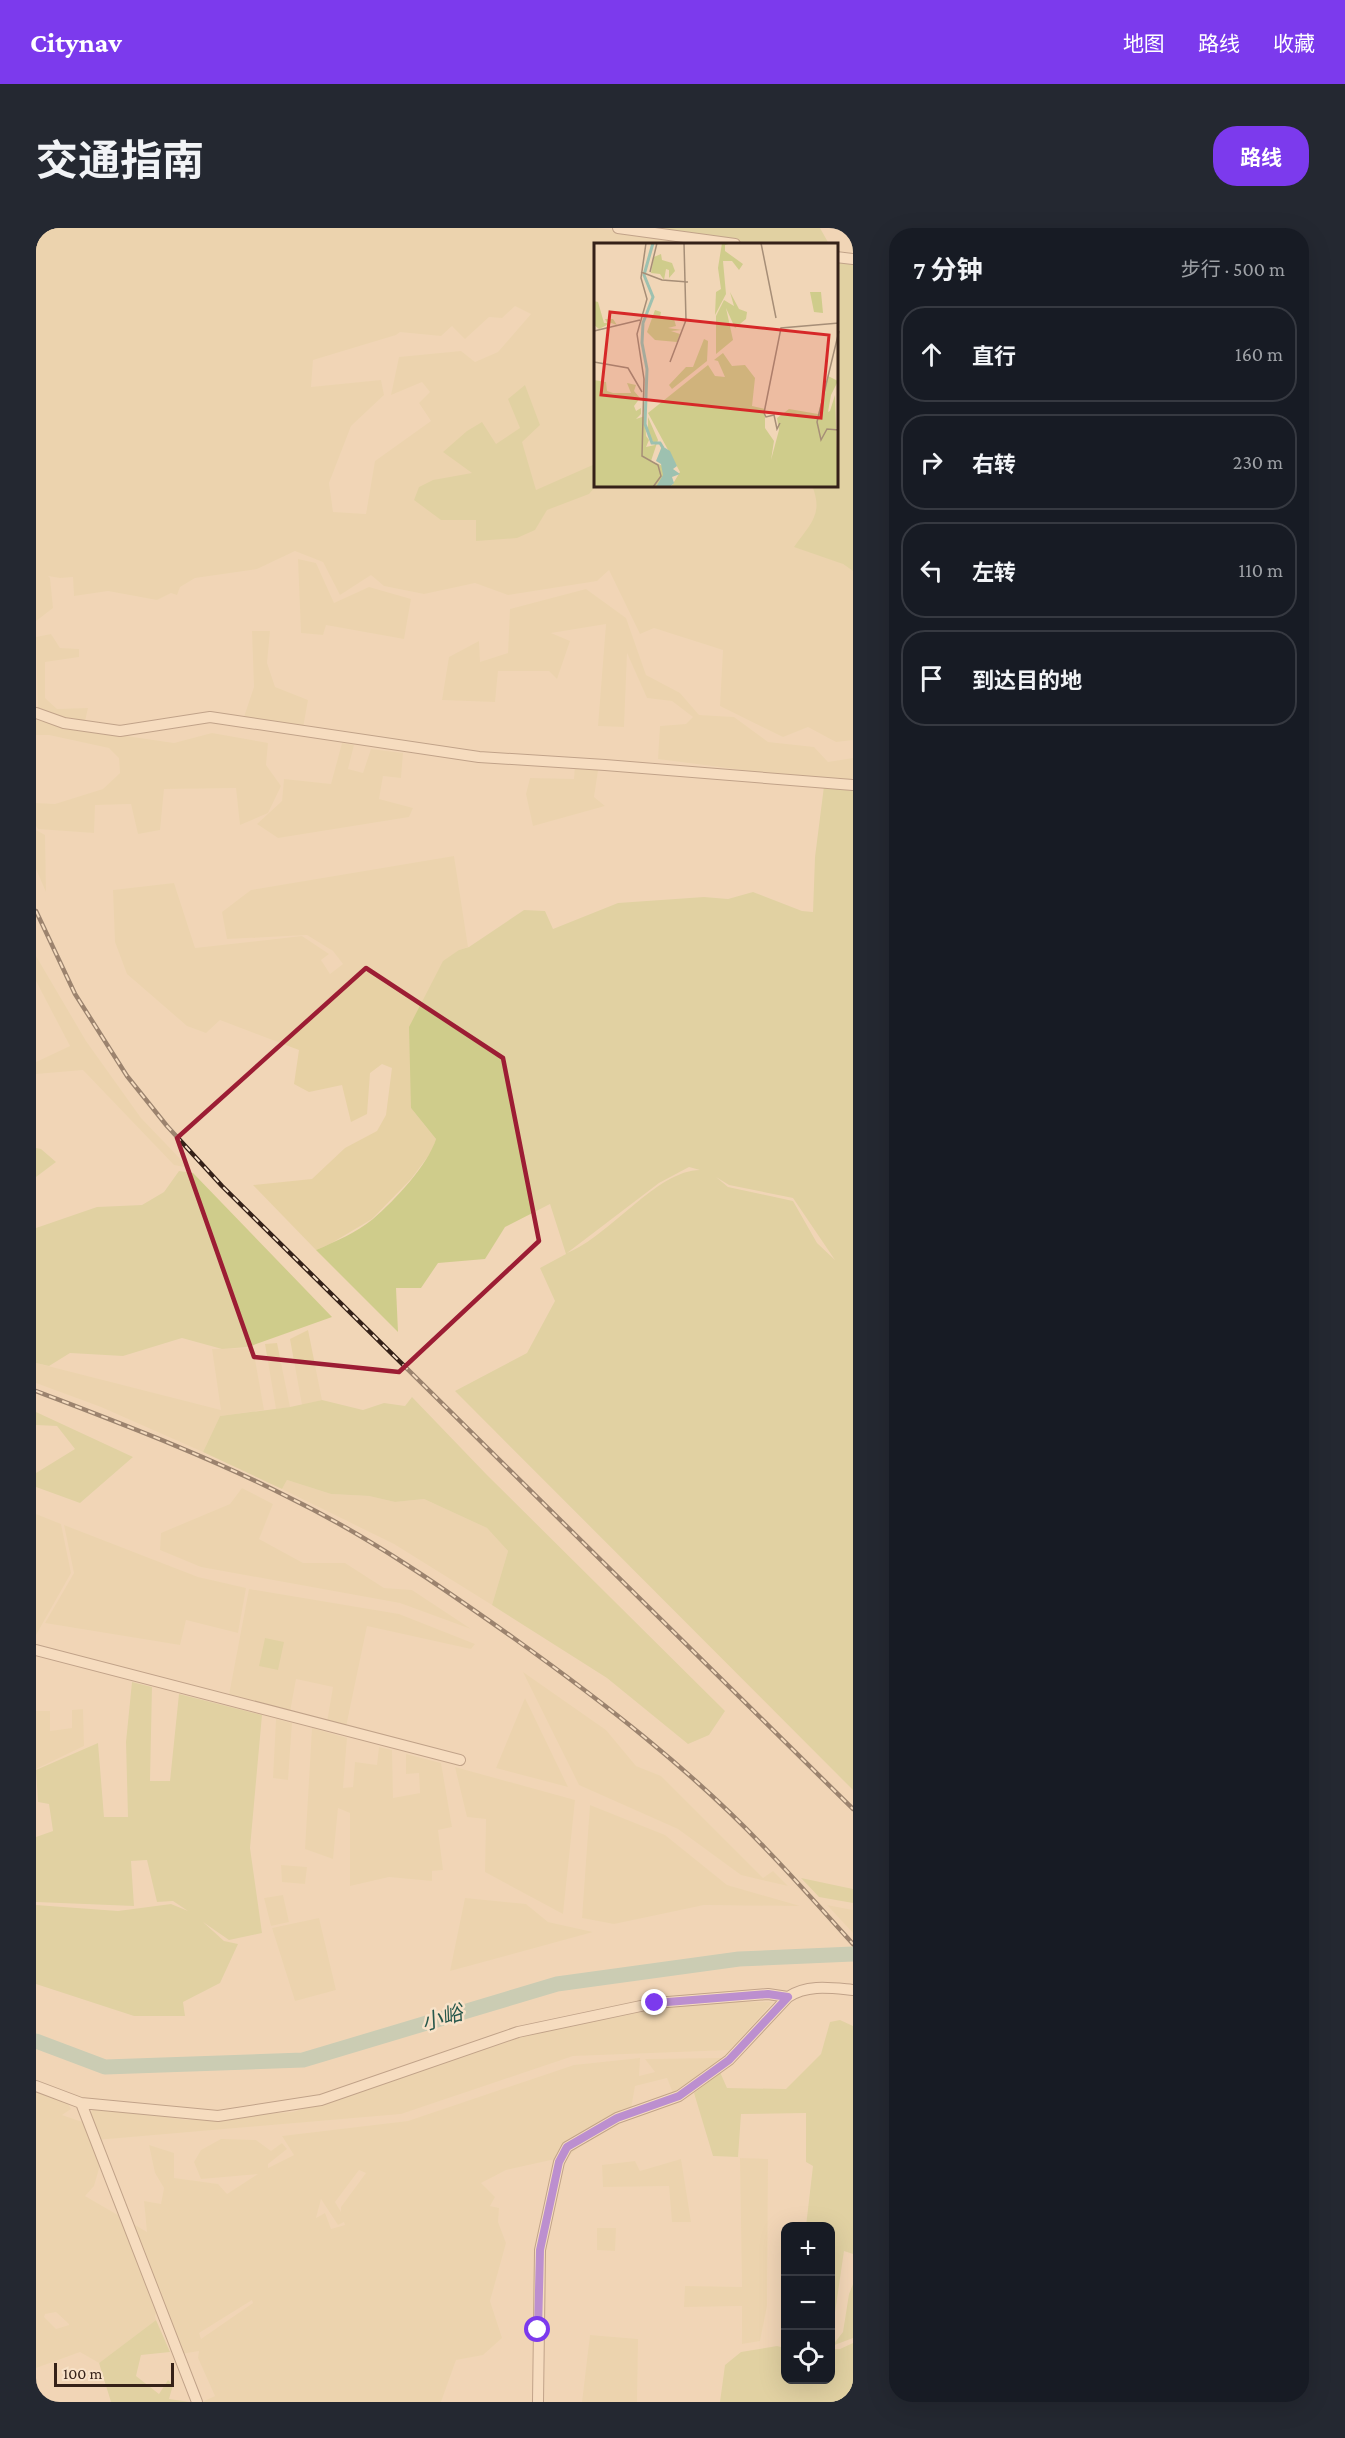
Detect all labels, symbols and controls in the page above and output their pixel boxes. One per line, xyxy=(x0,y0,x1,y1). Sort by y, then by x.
text: Citynav xyxy=(30,27,122,58)
text: 地图 xyxy=(1123,32,1165,56)
text: 路线 xyxy=(1198,32,1240,56)
text: 收藏 xyxy=(1273,32,1315,56)
button: 路线 xyxy=(1213,126,1309,186)
text: 交通指南 xyxy=(36,137,204,184)
inset map xyxy=(594,243,838,488)
text: 7 分钟 xyxy=(913,256,983,285)
text: 步行 · 500 m xyxy=(1181,258,1285,280)
icon: ahead xyxy=(915,338,948,371)
text: 160 m xyxy=(1235,343,1283,365)
text: 直行 xyxy=(972,344,1016,369)
icon: right xyxy=(915,446,948,479)
text: 230 m xyxy=(1233,451,1283,473)
text: 右转 xyxy=(972,452,1016,477)
icon: left xyxy=(915,554,948,587)
text: 110 m xyxy=(1239,559,1283,581)
text: 左转 xyxy=(972,560,1016,585)
icon: arrive xyxy=(915,662,948,695)
text: 到达目的地 xyxy=(972,668,1082,693)
route end xyxy=(641,1989,667,2015)
water label: 小峪 xyxy=(418,2000,468,2036)
map controls xyxy=(781,2222,835,2384)
button: + xyxy=(781,2222,835,2276)
button: − xyxy=(781,2276,835,2330)
route start xyxy=(524,2316,550,2342)
button: locate xyxy=(781,2330,835,2384)
scale bar xyxy=(54,2360,174,2388)
text: 100 m xyxy=(63,2365,102,2382)

